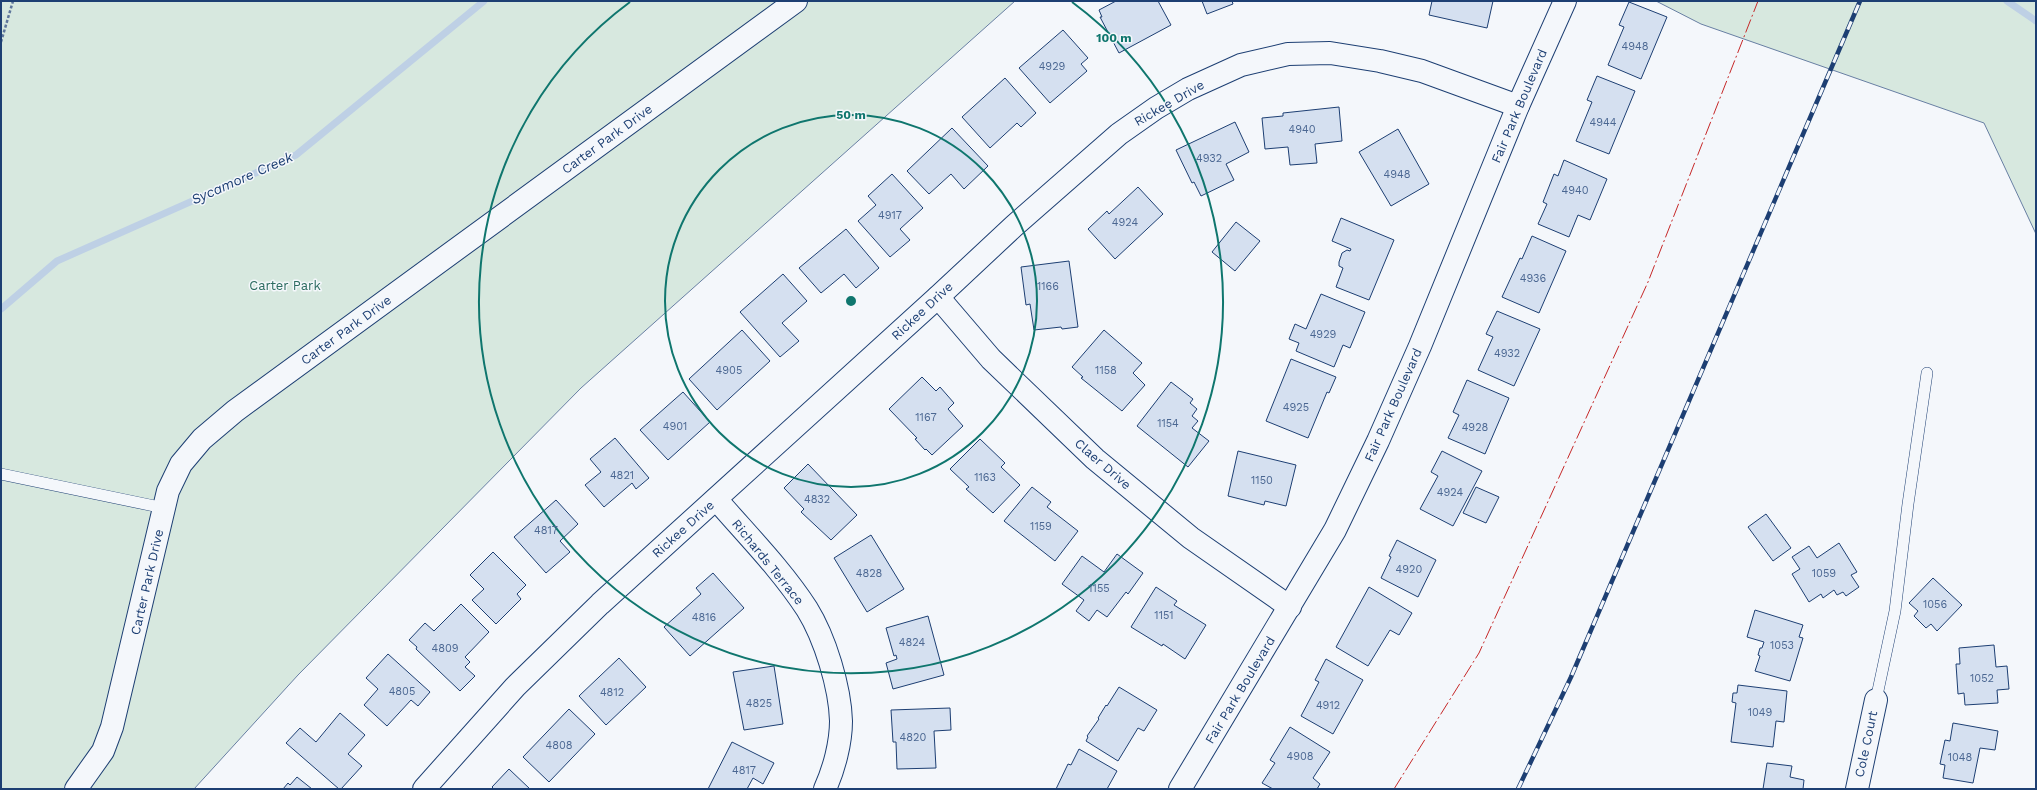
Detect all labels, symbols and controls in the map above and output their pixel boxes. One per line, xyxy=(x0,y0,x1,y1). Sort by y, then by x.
text: 100 m xyxy=(1096,31,1132,45)
house number: 4948 xyxy=(1621,40,1649,53)
street label: Fair Park Boulevard xyxy=(1488,47,1550,165)
house number: 4929 xyxy=(1039,60,1066,73)
street label: Rickee Drive xyxy=(1131,77,1207,129)
street label: Carter Park Drive xyxy=(559,101,655,177)
text: 50 m xyxy=(836,108,866,122)
house number: 4944 xyxy=(1590,116,1617,129)
house number: 4940 xyxy=(1288,123,1316,136)
water label: Sycamore Creek xyxy=(189,148,296,208)
house number: 4932 xyxy=(1196,152,1222,165)
house number: 4948 xyxy=(1383,168,1411,181)
house number: 4940 xyxy=(1561,184,1589,197)
house number: 4917 xyxy=(878,209,902,222)
house number: 4924 xyxy=(1112,216,1138,229)
house number: 4936 xyxy=(1520,272,1547,285)
park label: Carter Park xyxy=(249,278,321,293)
street label: Rickee Drive xyxy=(888,279,956,343)
house number: 1166 xyxy=(1037,280,1059,293)
street label: Carter Park Drive xyxy=(298,292,394,368)
centre of rings xyxy=(844,294,858,308)
house number: 4929 xyxy=(1310,328,1337,341)
street label: Fair Park Boulevard xyxy=(1361,346,1425,464)
house number: 4932 xyxy=(1494,347,1520,360)
house number: 4905 xyxy=(716,364,742,377)
house number: 1158 xyxy=(1095,364,1117,377)
house number: 4925 xyxy=(1283,401,1309,414)
house number: 1167 xyxy=(915,411,937,424)
house number: 1154 xyxy=(1157,417,1179,430)
house number: 4901 xyxy=(663,420,687,433)
house number: 4928 xyxy=(1462,421,1489,434)
street label: Claer Drive xyxy=(1072,436,1134,492)
house number: 4821 xyxy=(610,469,634,482)
house number: 1163 xyxy=(974,471,996,484)
house number: 1150 xyxy=(1251,474,1273,487)
house number: 4924 xyxy=(1437,486,1463,499)
house number: 4832 xyxy=(804,493,830,506)
street label: Rickee Drive xyxy=(649,497,717,561)
street label: Richards Terrace xyxy=(729,516,807,608)
house number: 1159 xyxy=(1030,520,1052,533)
house number: 4817 xyxy=(534,524,558,537)
street label: Carter Park Drive xyxy=(128,528,166,636)
house number: 4920 xyxy=(1396,563,1423,576)
house number: 4828 xyxy=(856,567,883,580)
house number: 1059 xyxy=(1812,567,1836,580)
house number: 1155 xyxy=(1088,582,1110,595)
house number: 1056 xyxy=(1923,598,1947,611)
house number: 1151 xyxy=(1154,609,1174,622)
house number: 4816 xyxy=(692,611,717,624)
street label: Fair Park Boulevard xyxy=(1202,634,1278,746)
house number: 4824 xyxy=(899,636,925,649)
house number: 1053 xyxy=(1770,639,1794,652)
house number: 4809 xyxy=(431,642,459,655)
house number: 1052 xyxy=(1970,672,1994,685)
house number: 4805 xyxy=(389,685,415,698)
house number: 4812 xyxy=(600,686,624,699)
house number: 4825 xyxy=(746,697,772,710)
house number: 4912 xyxy=(1316,699,1340,712)
house number: 1049 xyxy=(1748,706,1773,719)
street label: Cole Court xyxy=(1852,709,1880,779)
house number: 4820 xyxy=(900,731,927,744)
house number: 4808 xyxy=(545,739,573,752)
house number: 4908 xyxy=(1286,750,1314,763)
house number: 1048 xyxy=(1948,751,1973,764)
house number: 4817 xyxy=(732,764,756,777)

